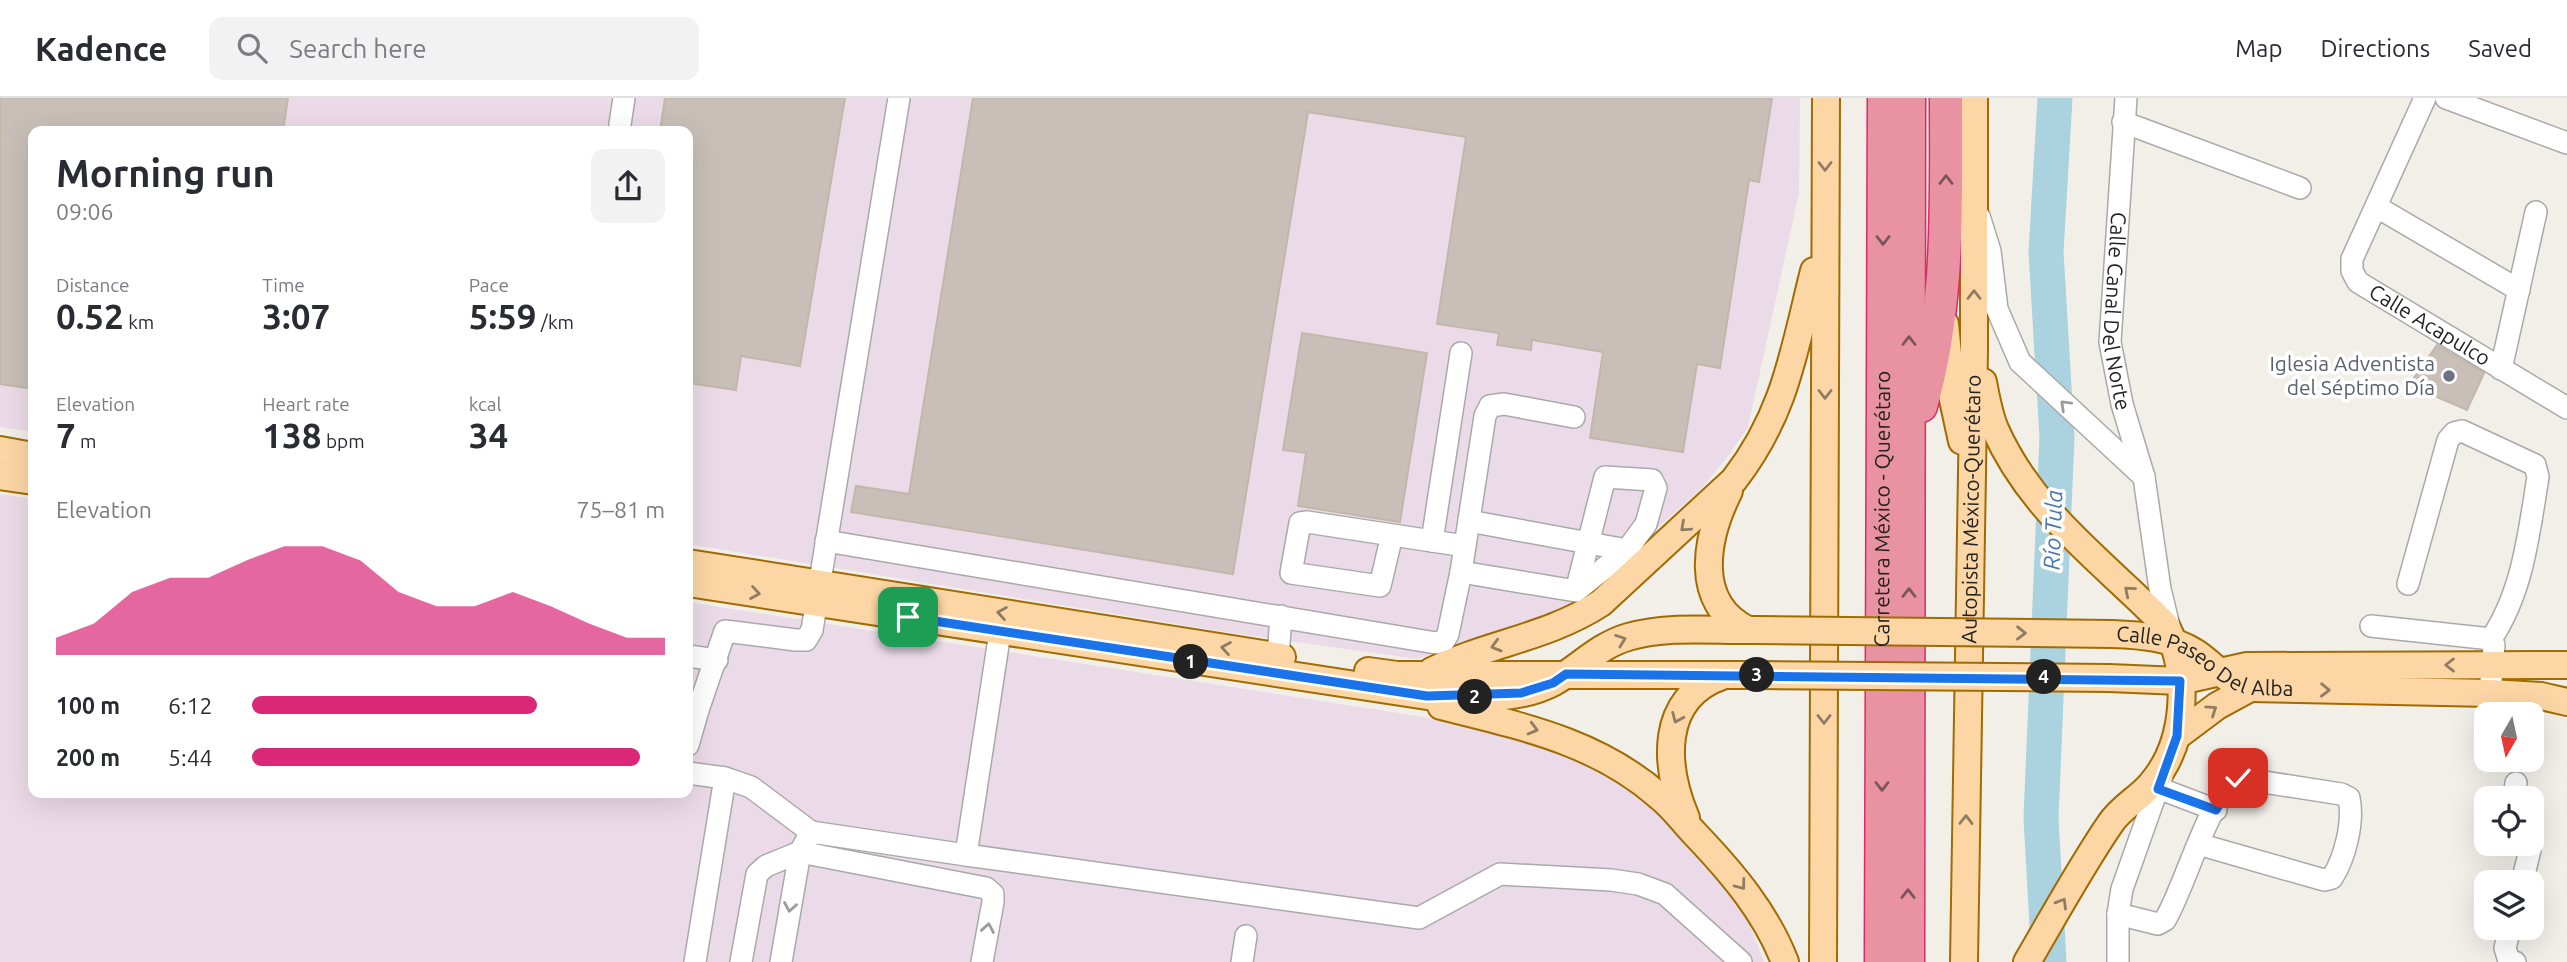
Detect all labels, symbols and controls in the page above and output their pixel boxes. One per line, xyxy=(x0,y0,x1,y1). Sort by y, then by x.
search box xyxy=(209,17,699,80)
icon: search xyxy=(233,29,271,67)
text: Kadence xyxy=(35,30,167,67)
text: Search here xyxy=(289,34,427,63)
text: Map xyxy=(2235,35,2282,62)
text: Directions xyxy=(2320,35,2430,62)
text: Saved xyxy=(2468,35,2532,62)
button: share xyxy=(591,149,665,223)
text: Morning run xyxy=(56,152,275,194)
one-way arrow xyxy=(1817,161,1833,172)
one-way arrow xyxy=(1938,175,1954,185)
text: 09:06 xyxy=(56,199,114,224)
street label: Calle Canal Del Norte xyxy=(2099,211,2136,413)
one-way arrow xyxy=(1875,235,1891,245)
text: Distance xyxy=(56,274,130,296)
text: Time xyxy=(262,274,305,296)
text: Pace xyxy=(469,274,509,296)
street label: Calle Acapulco xyxy=(2365,279,2495,370)
one-way arrow xyxy=(1966,290,1982,300)
text: 0.52 xyxy=(56,296,124,336)
text: 3:07 xyxy=(262,296,330,336)
text: 5:59 xyxy=(469,296,537,336)
text: km xyxy=(124,311,154,333)
text: /km xyxy=(537,311,574,333)
one-way arrow xyxy=(1901,335,1917,346)
place label: Iglesia Adventista del Séptimo Día xyxy=(2269,351,2435,399)
marker: Iglesia Adventista del Séptimo Día xyxy=(2441,368,2457,384)
street label: Carretera México - Querétaro xyxy=(1869,371,1894,647)
street label: Autopista México-Querétaro xyxy=(1956,374,1985,644)
one-way arrow xyxy=(1817,389,1833,399)
text: Elevation xyxy=(56,393,135,415)
text: Heart rate xyxy=(262,393,350,415)
text: kcal xyxy=(469,393,501,415)
one-way arrow xyxy=(2060,401,2073,414)
text: 7 xyxy=(56,415,76,455)
text: 138 xyxy=(262,415,322,455)
text: 34 xyxy=(469,415,508,455)
text: m xyxy=(76,430,97,452)
text: bpm xyxy=(322,430,365,452)
water label: Río Tula xyxy=(2039,490,2066,570)
text: Elevation xyxy=(56,497,152,522)
text: 75–81 m xyxy=(577,497,665,522)
one-way arrow xyxy=(1680,519,1693,531)
one-way arrow xyxy=(749,585,761,600)
pin xyxy=(878,587,938,647)
one-way arrow xyxy=(1901,587,1917,598)
one-way arrow xyxy=(2125,587,2138,599)
icon: arrive xyxy=(889,598,927,636)
one-way arrow xyxy=(996,606,1008,621)
street label: Calle Paseo Del Alba xyxy=(2116,621,2294,700)
one-way arrow xyxy=(2016,625,2027,641)
one-way arrow xyxy=(1615,634,1627,648)
one-way arrow xyxy=(1490,637,1502,652)
one-way arrow xyxy=(1220,641,1232,656)
pin: 1 xyxy=(1174,644,1208,680)
text: 1 xyxy=(1185,650,1196,672)
one-way arrow xyxy=(2444,657,2455,673)
pin: 3 xyxy=(1740,658,1774,692)
pin: 4 xyxy=(2026,660,2062,694)
text: 3 xyxy=(1751,663,1762,685)
text: 4 xyxy=(2038,665,2049,687)
pin: 2 xyxy=(1458,680,1492,714)
one-way arrow xyxy=(2320,682,2331,697)
text: 2 xyxy=(1469,685,1480,707)
text: 100 m xyxy=(56,693,120,718)
text: 6:12 xyxy=(168,693,213,718)
north arrow xyxy=(2474,702,2544,772)
map controls xyxy=(2474,702,2544,940)
one-way arrow xyxy=(2204,705,2217,718)
one-way arrow xyxy=(1671,711,1685,723)
one-way arrow xyxy=(1816,714,1832,725)
one-way arrow xyxy=(1527,721,1539,735)
text: 200 m xyxy=(56,745,120,770)
text: 5:44 xyxy=(168,745,213,770)
pin xyxy=(2208,748,2268,808)
icon: check xyxy=(2219,759,2257,797)
one-way arrow xyxy=(1874,781,1890,791)
button: locate xyxy=(2474,786,2544,856)
one-way arrow xyxy=(1958,815,1974,825)
button: layers xyxy=(2474,870,2544,940)
one-way arrow xyxy=(1732,878,1745,890)
one-way arrow xyxy=(1900,888,1916,899)
one-way arrow xyxy=(2054,898,2067,911)
one-way arrow xyxy=(783,901,798,913)
one-way arrow xyxy=(980,922,995,934)

